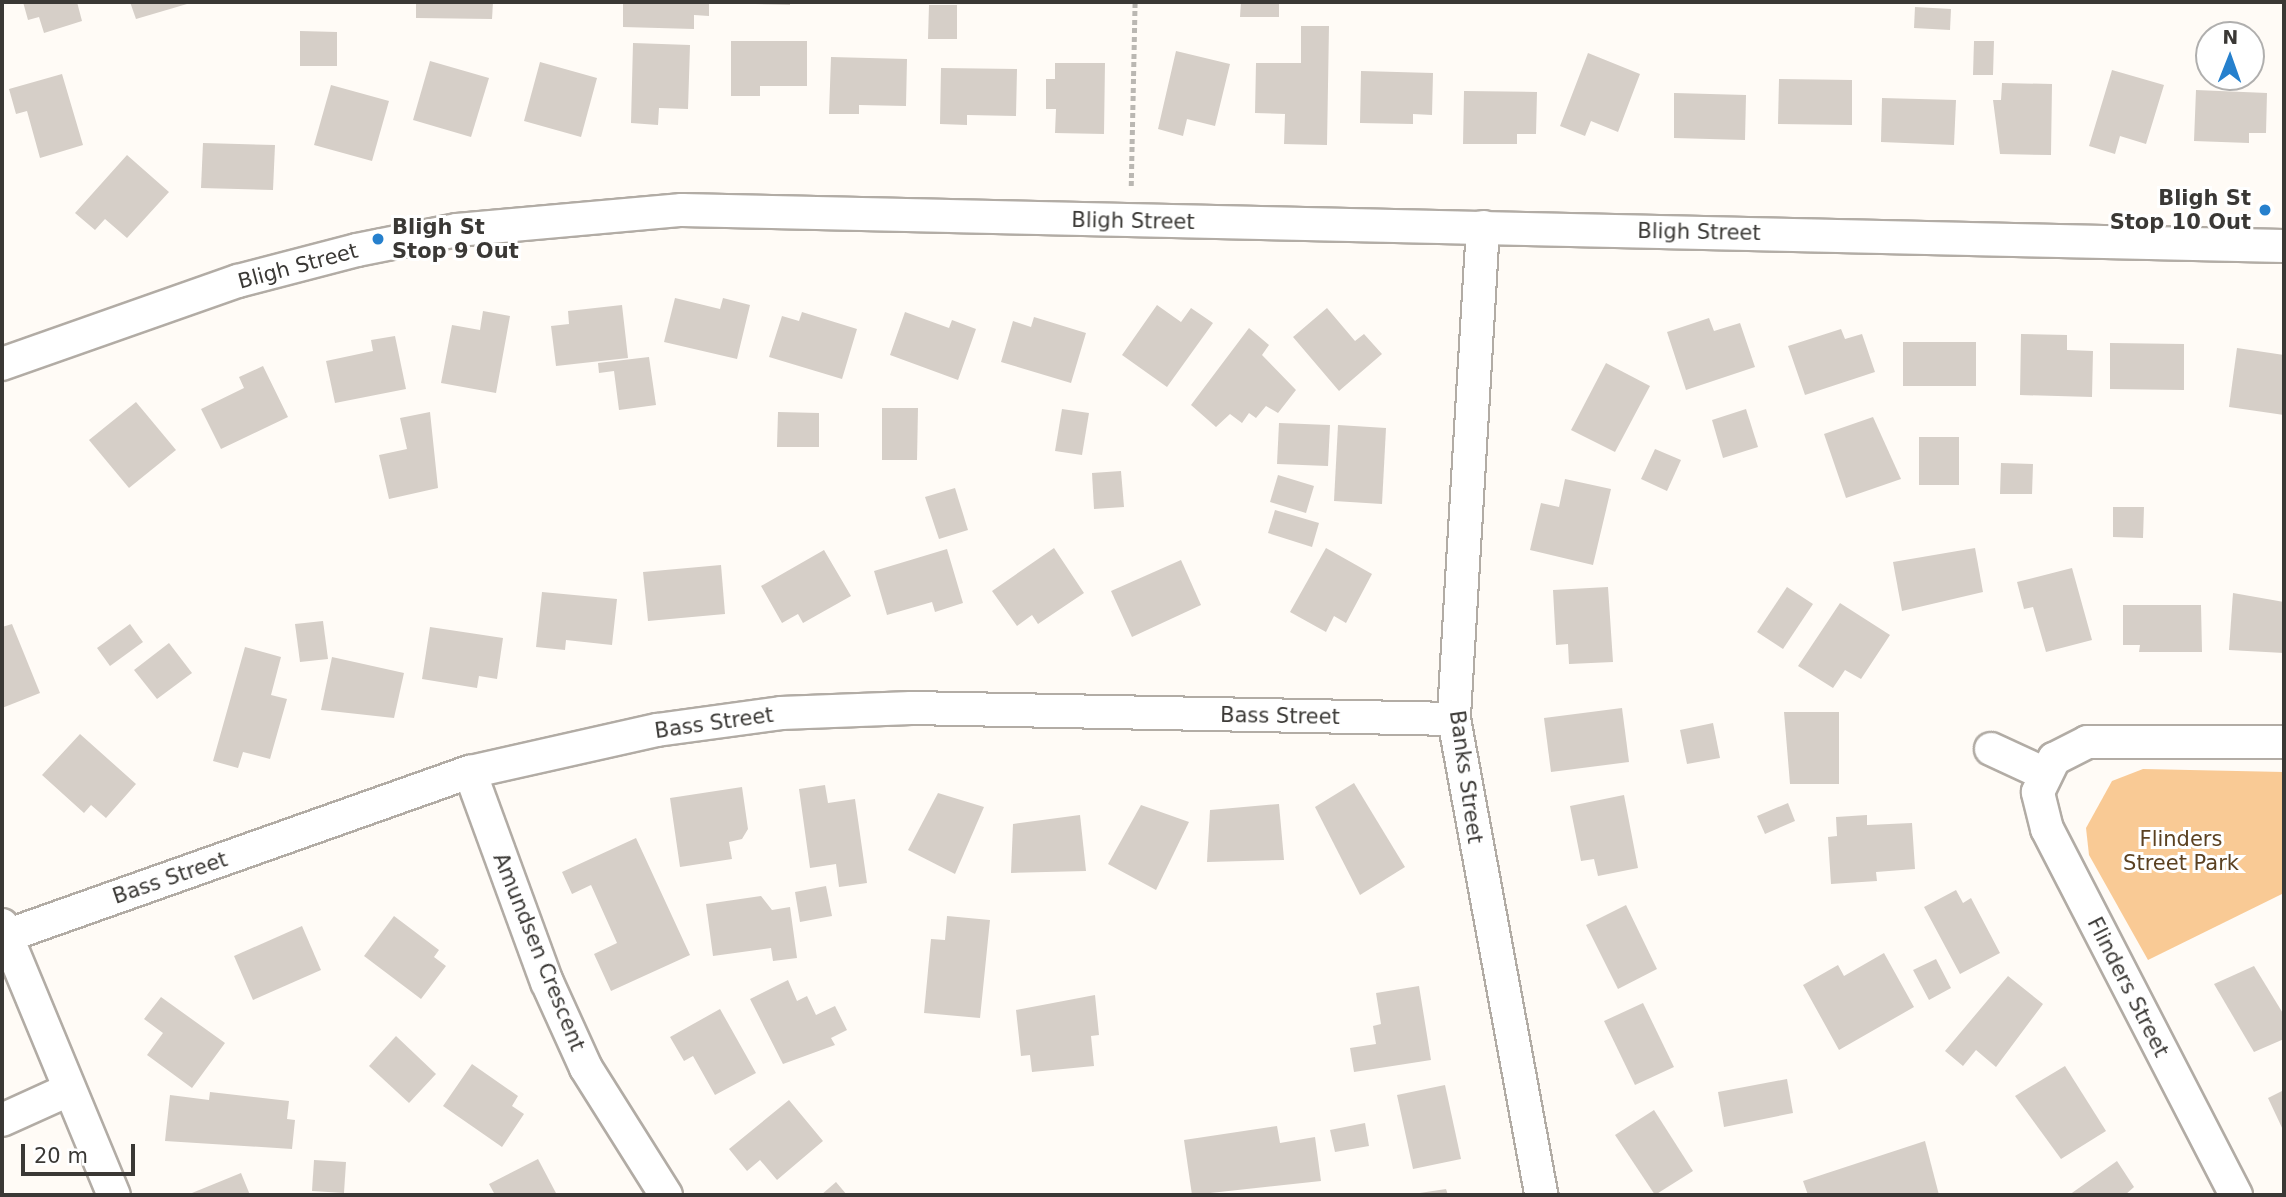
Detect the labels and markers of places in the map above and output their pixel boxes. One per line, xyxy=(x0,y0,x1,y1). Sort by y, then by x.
place label: Bligh St Stop 10 Out xyxy=(2110,185,2251,235)
marker: Bligh St Stop 10 Out xyxy=(2257,202,2273,218)
place label: Bligh St Stop 9 Out xyxy=(392,214,519,264)
marker: Bligh St Stop 9 Out xyxy=(370,231,386,247)

